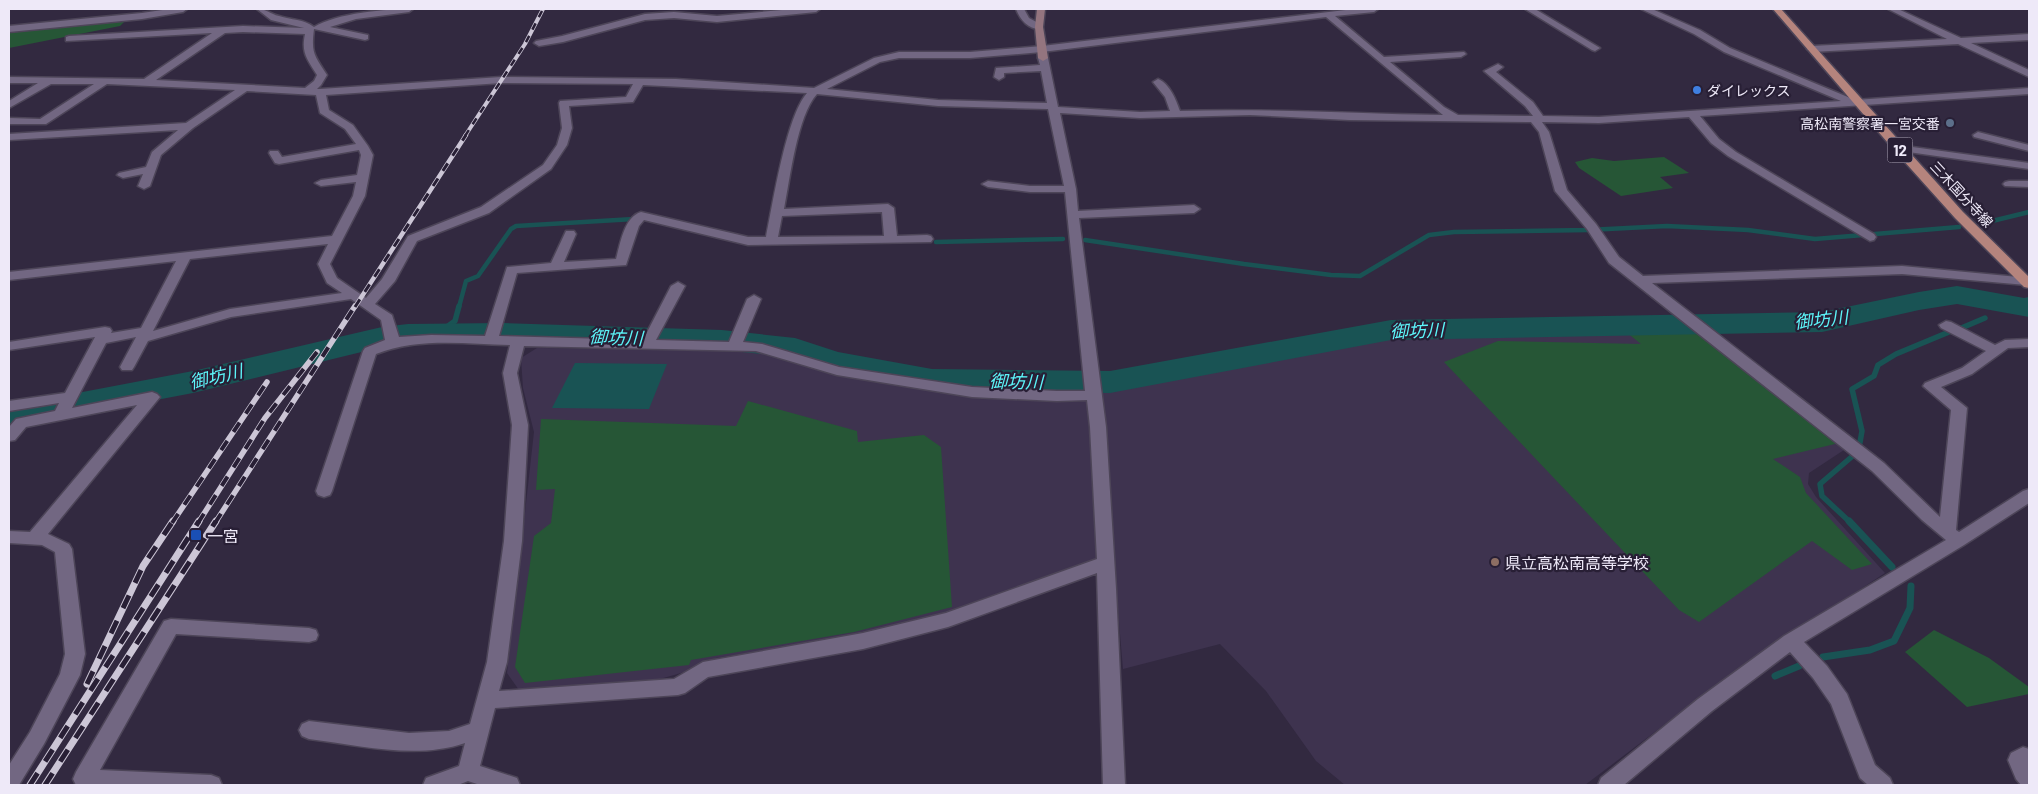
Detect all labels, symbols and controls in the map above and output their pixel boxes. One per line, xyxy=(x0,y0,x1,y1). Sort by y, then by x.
place label: ダイレックス xyxy=(1707,82,1791,99)
marker: ダイレックス xyxy=(1691,84,1703,96)
place label: 高松南警察署一宮交番 xyxy=(1800,115,1940,132)
marker: 高松南警察署一宮交番 xyxy=(1944,117,1956,129)
road number: 12 xyxy=(1888,138,1912,162)
street label: 三木国分寺線 xyxy=(1927,157,1997,231)
water label: 御坊川 xyxy=(1793,305,1851,333)
water label: 御坊川 xyxy=(1390,318,1446,342)
water label: 御坊川 xyxy=(589,325,645,349)
water label: 御坊川 xyxy=(187,359,247,393)
water label: 御坊川 xyxy=(989,370,1045,393)
place label: 一宮 xyxy=(207,526,239,545)
marker: 一宮 xyxy=(189,528,203,542)
place label: 県立高松南高等学校 xyxy=(1505,553,1649,572)
marker: 県立高松南高等学校 xyxy=(1489,556,1501,568)

